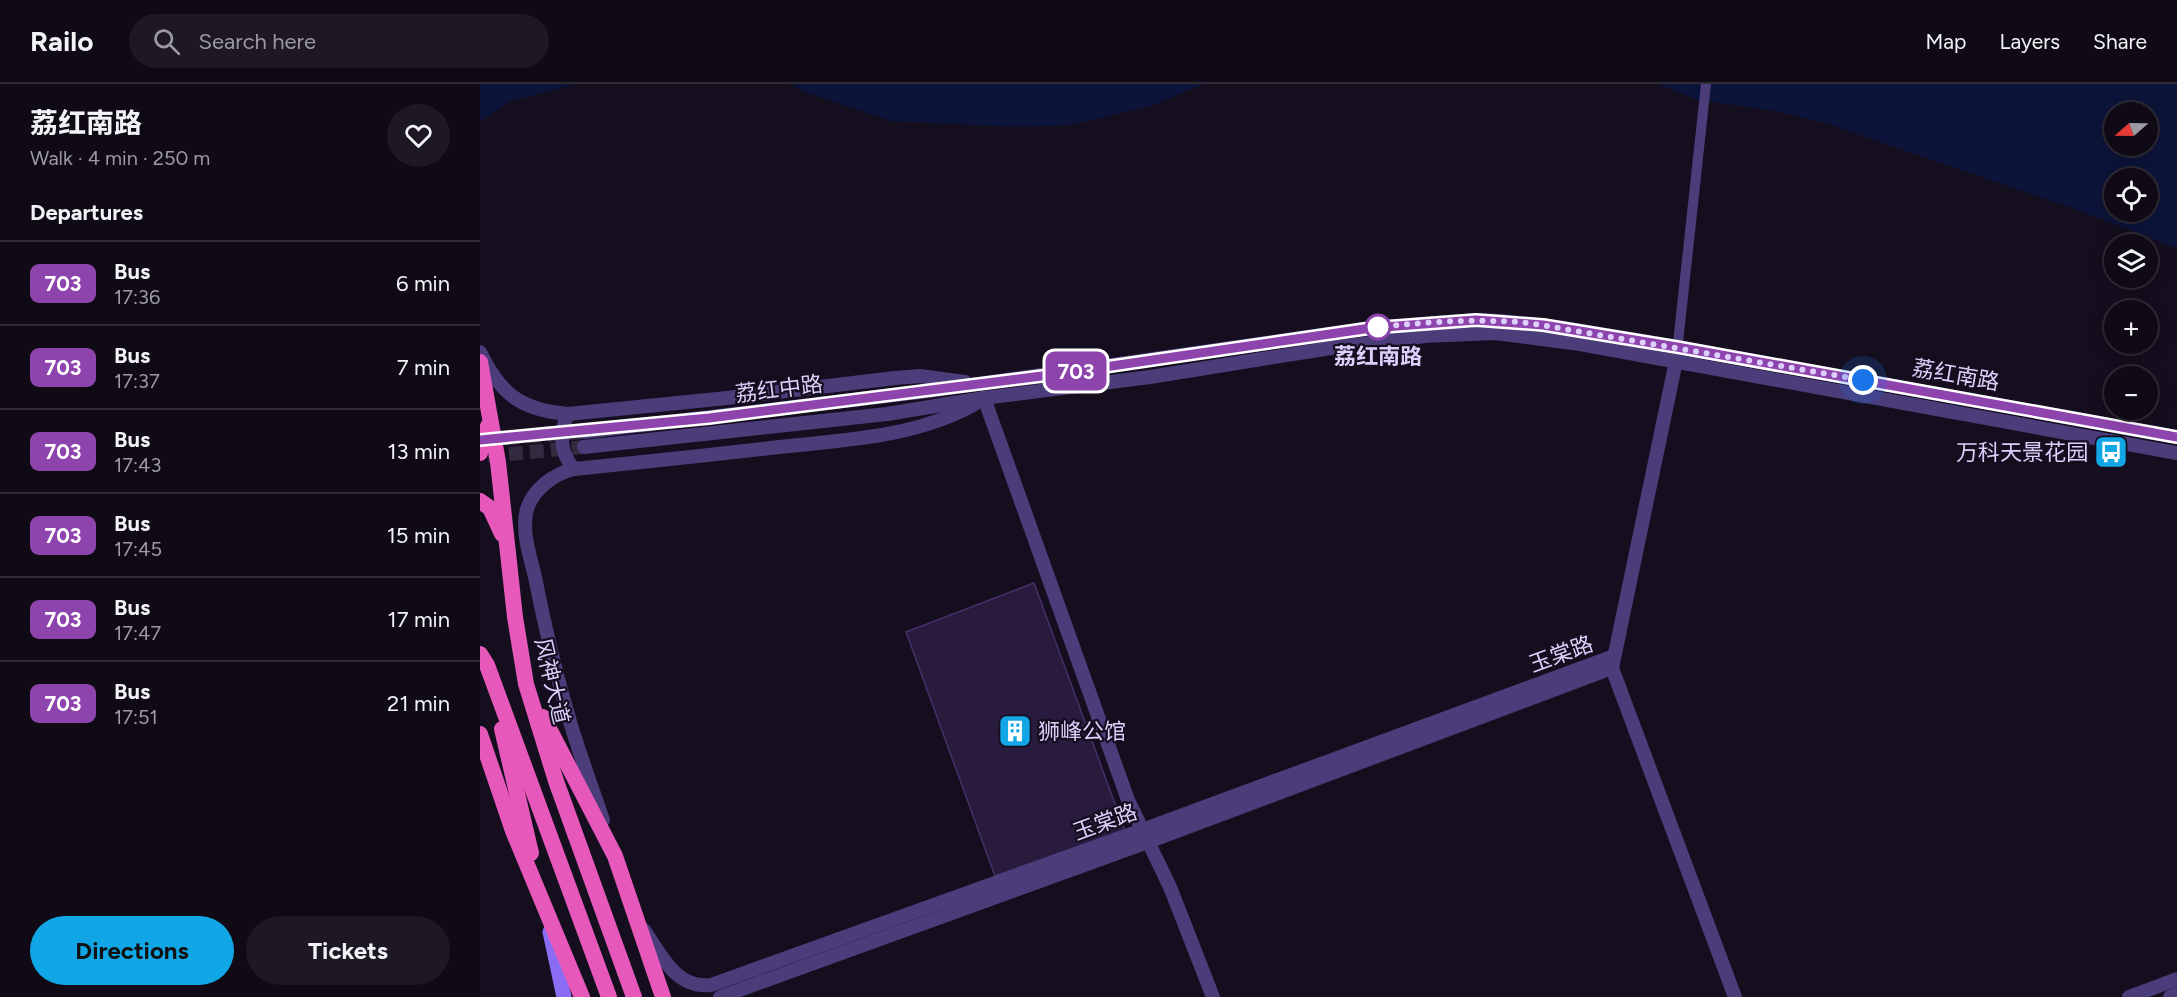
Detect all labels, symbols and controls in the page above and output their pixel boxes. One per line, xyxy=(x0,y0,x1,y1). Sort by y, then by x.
search box xyxy=(129,14,549,68)
text: Railo xyxy=(30,24,93,58)
icon: search xyxy=(150,25,183,58)
text: Search here xyxy=(198,28,316,55)
text: Map xyxy=(1926,29,1966,54)
text: Layers xyxy=(1999,29,2060,54)
text: Share xyxy=(2093,29,2147,54)
north arrow xyxy=(2104,102,2158,156)
map controls xyxy=(2104,102,2158,420)
button: heart xyxy=(387,104,450,167)
text: 荔红南路 xyxy=(30,106,142,140)
text: Walk · 4 min · 250 m xyxy=(30,146,210,170)
button: locate xyxy=(2104,168,2158,222)
text: Departures xyxy=(30,199,143,226)
button: layers xyxy=(2104,234,2158,288)
text: Bus xyxy=(114,258,150,285)
text: 6 min xyxy=(396,270,450,297)
text: 703 xyxy=(45,271,81,296)
text: 17:36 xyxy=(114,285,160,309)
button: + xyxy=(2104,300,2158,354)
marker: 荔红南路 xyxy=(1365,314,1391,340)
text: Bus xyxy=(114,342,150,369)
place label: 荔红南路 xyxy=(1334,343,1422,370)
line badge: 703 xyxy=(1042,352,1110,390)
text: 7 min xyxy=(397,354,450,381)
street label: 荔红南路 xyxy=(1910,354,2002,396)
text: 703 xyxy=(45,355,81,380)
text: 703 xyxy=(1058,359,1094,384)
your location xyxy=(1848,365,1878,395)
button: − xyxy=(2104,366,2158,420)
text: 17:37 xyxy=(114,369,160,393)
street label: 荔红中路 xyxy=(734,370,824,408)
text: Bus xyxy=(114,426,150,453)
bus stop icon: 万科天景花园 xyxy=(2093,434,2129,470)
text: 13 min xyxy=(387,438,450,465)
text: 703 xyxy=(45,439,81,464)
place label: 万科天景花园 xyxy=(1956,439,2088,466)
text: 17:43 xyxy=(114,453,161,477)
text: Bus xyxy=(114,510,150,537)
text: 15 min xyxy=(387,522,450,549)
text: 703 xyxy=(45,523,81,548)
text: 17:45 xyxy=(114,537,162,561)
text: Bus xyxy=(114,594,150,621)
text: 17 min xyxy=(388,606,450,633)
text: 703 xyxy=(45,607,81,632)
text: 17:47 xyxy=(114,621,161,645)
street label: 玉棠路 xyxy=(1525,630,1597,678)
street label: 风神大道 xyxy=(529,635,575,727)
text: Bus xyxy=(114,678,150,705)
text: 21 min xyxy=(387,690,450,717)
text: 703 xyxy=(45,691,81,716)
text: 17:51 xyxy=(114,705,158,729)
building icon: 狮峰公馆 xyxy=(997,713,1033,749)
place label: 狮峰公馆 xyxy=(1038,718,1126,745)
street label: 玉棠路 xyxy=(1069,798,1141,846)
button: Directions xyxy=(30,916,234,985)
button: Tickets xyxy=(246,916,450,985)

